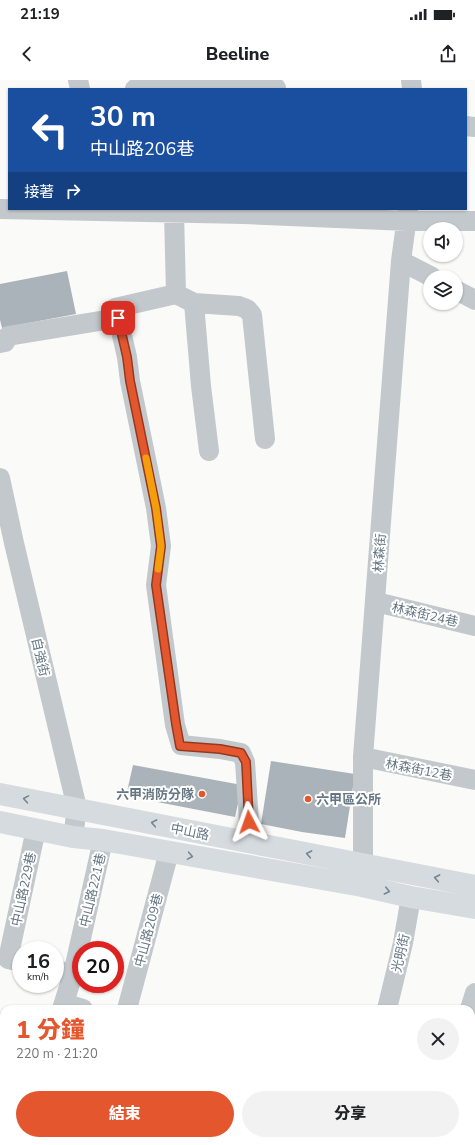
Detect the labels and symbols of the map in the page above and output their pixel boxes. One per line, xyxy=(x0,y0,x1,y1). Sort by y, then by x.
pin xyxy=(101,301,135,335)
street label: 林森街 xyxy=(370,533,390,573)
street label: 林森街24巷 xyxy=(390,599,460,631)
street label: 自強街 xyxy=(27,636,53,678)
street label: 林森街12巷 xyxy=(384,755,454,785)
place label: 六甲消防分隊 xyxy=(116,786,194,804)
marker: 六甲消防分隊 xyxy=(197,789,207,799)
place label: 六甲區公所 xyxy=(316,791,381,809)
marker: 六甲區公所 xyxy=(303,794,313,804)
one-way arrow xyxy=(23,795,29,804)
position arrow xyxy=(228,801,270,843)
street label: 中山路 xyxy=(169,819,211,845)
one-way arrow xyxy=(151,820,157,828)
street label: 中山路229巷 xyxy=(7,850,41,928)
one-way arrow xyxy=(306,850,312,859)
street label: 中山路221巷 xyxy=(76,851,110,929)
one-way arrow xyxy=(187,851,193,859)
one-way arrow xyxy=(434,875,440,883)
one-way arrow xyxy=(384,887,390,895)
street label: 中山路209巷 xyxy=(131,892,167,969)
street label: 光明街 xyxy=(388,932,414,974)
speed limit sign: 20 xyxy=(72,941,124,993)

